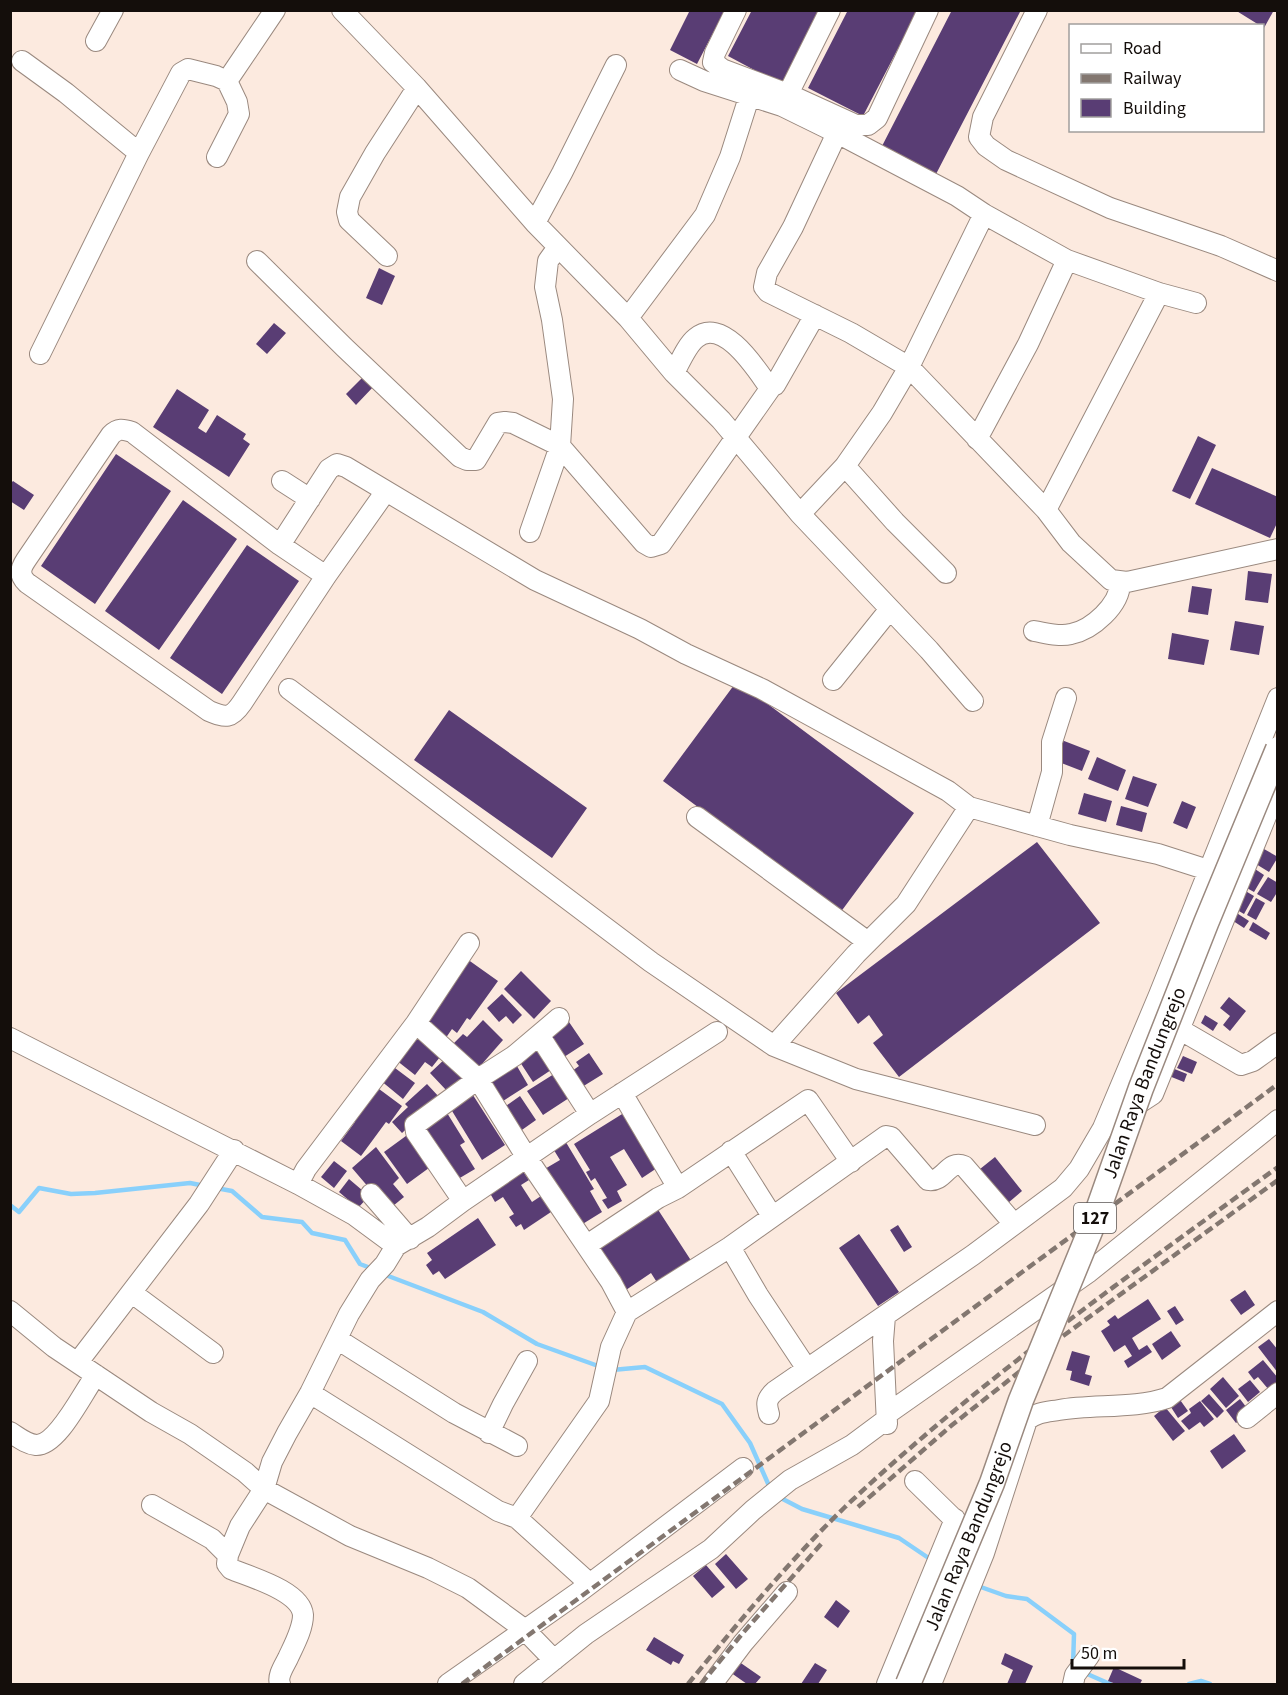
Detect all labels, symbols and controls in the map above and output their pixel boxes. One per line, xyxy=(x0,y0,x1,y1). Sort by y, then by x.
legend xyxy=(1069,24,1264,132)
text: Road xyxy=(1123,36,1162,61)
text: Railway xyxy=(1123,66,1182,91)
text: Building xyxy=(1123,96,1186,121)
street label: Jalan Raya Bandungrejo xyxy=(1096,983,1193,1183)
road number: 127 xyxy=(1074,1203,1116,1233)
street label: Jalan Raya Bandungrejo xyxy=(918,1437,1020,1635)
scale bar xyxy=(1072,1632,1184,1670)
text: 50 m xyxy=(1081,1641,1117,1666)

